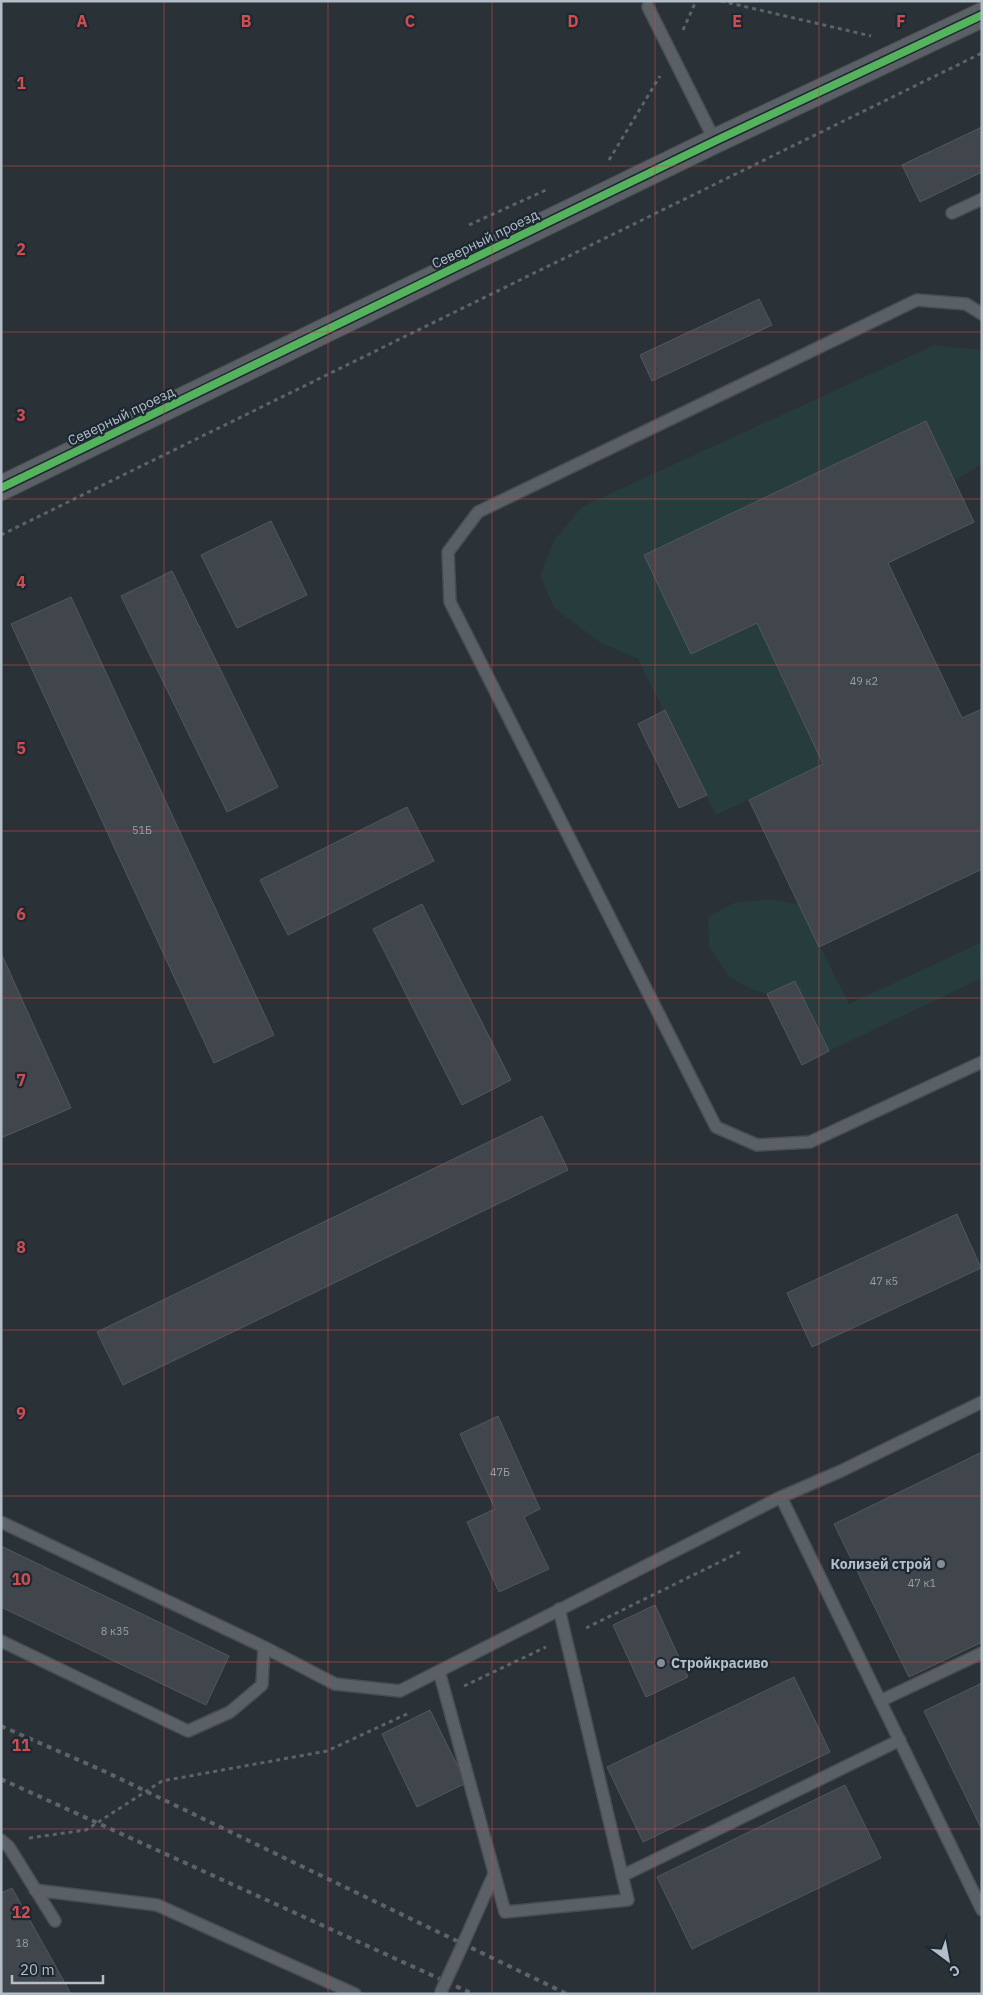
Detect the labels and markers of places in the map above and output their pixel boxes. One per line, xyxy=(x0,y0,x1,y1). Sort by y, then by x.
place label: Колизей строй xyxy=(830,1555,931,1573)
marker: Колизей строй xyxy=(935,1558,947,1570)
place label: Стройкрасиво xyxy=(671,1654,769,1672)
marker: Стройкрасиво xyxy=(655,1657,667,1669)

